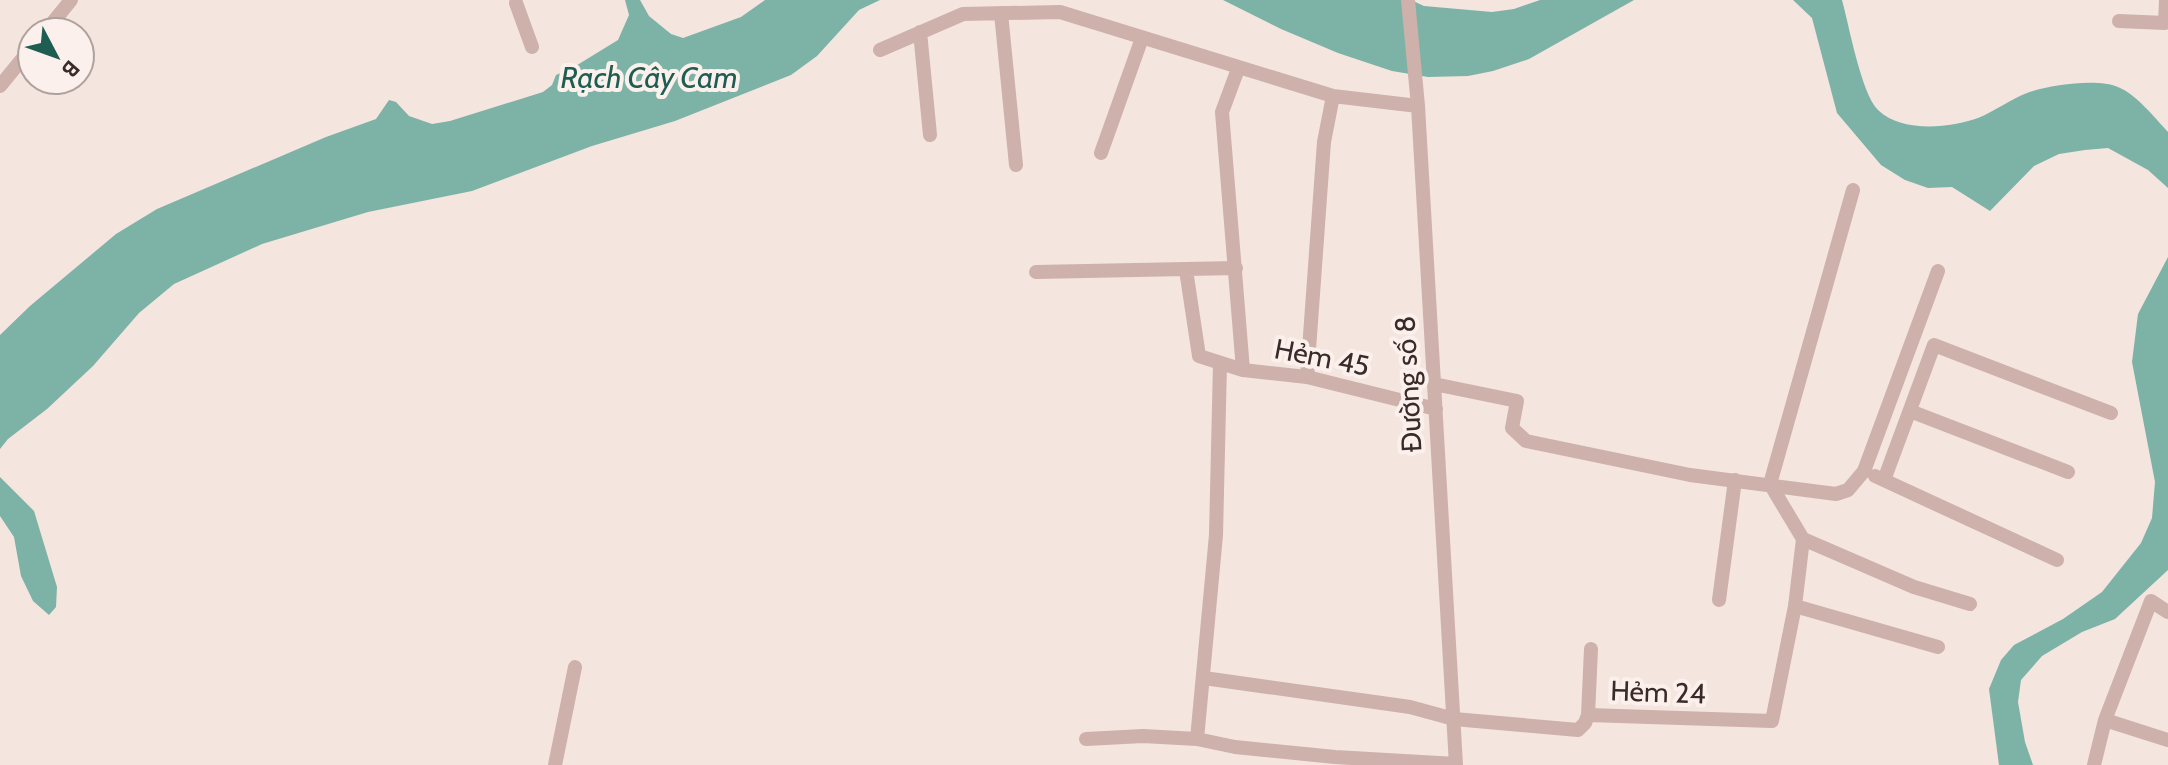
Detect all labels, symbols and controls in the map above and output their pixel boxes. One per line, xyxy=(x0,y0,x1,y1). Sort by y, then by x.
north arrow xyxy=(16,16,96,96)
text: B xyxy=(56,55,85,83)
water label: Rạch Cây Cam xyxy=(561,59,737,96)
street label: Đường số 8 xyxy=(1387,315,1429,453)
street label: Hẻm 45 xyxy=(1272,331,1372,383)
street label: Hẻm 24 xyxy=(1610,673,1706,711)

